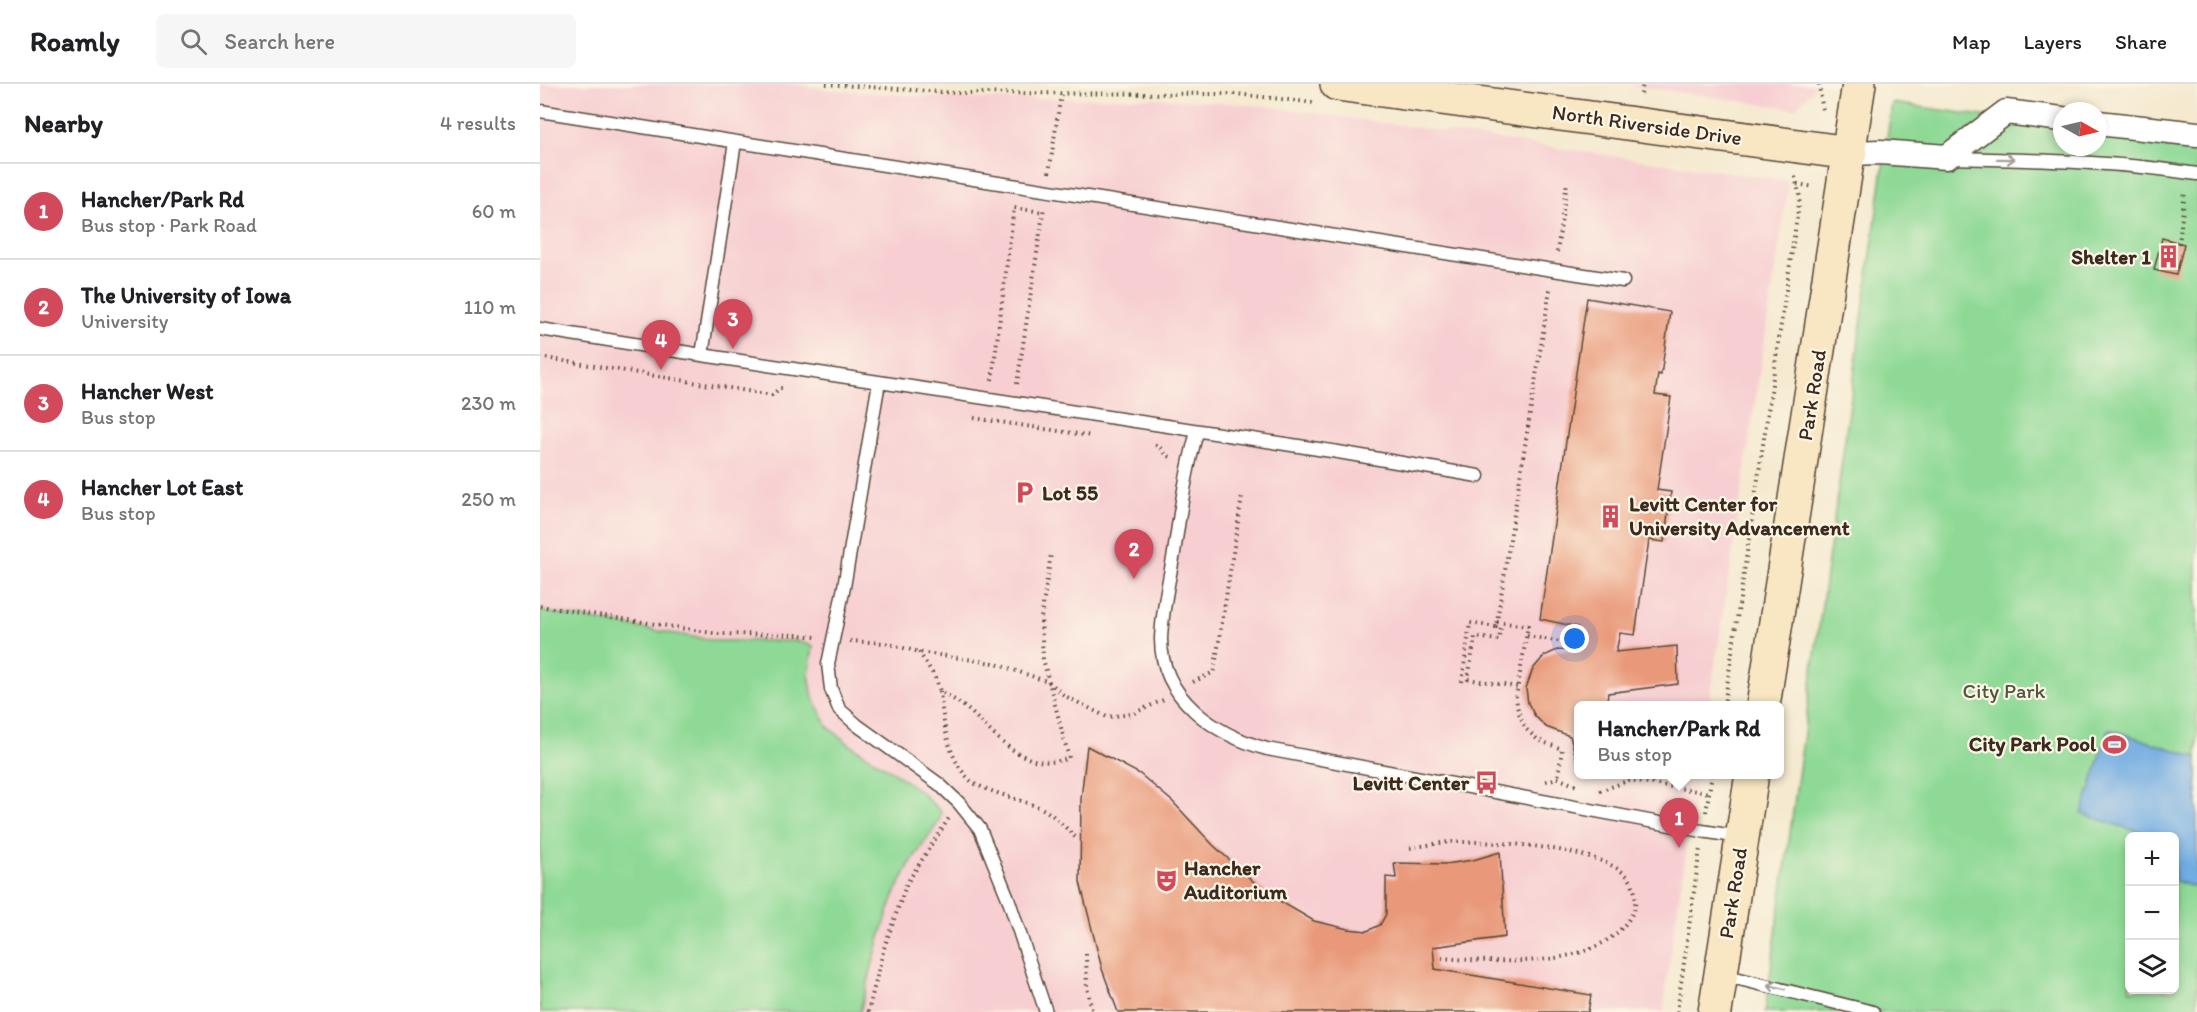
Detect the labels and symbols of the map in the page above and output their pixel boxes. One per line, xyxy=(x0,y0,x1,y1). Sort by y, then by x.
street label: North Riverside Drive xyxy=(1551,99,1743,150)
north arrow xyxy=(2053,102,2107,156)
one-way arrow xyxy=(1995,153,2015,165)
place label: Shelter 1 xyxy=(2071,244,2151,269)
building icon: Shelter 1 xyxy=(2156,244,2182,270)
pin: 3 xyxy=(714,300,752,349)
pin: 4 xyxy=(642,320,680,370)
street label: Park Road xyxy=(1792,347,1831,442)
parking icon: Lot 55 xyxy=(1011,480,1037,506)
place label: Lot 55 xyxy=(1042,480,1098,505)
place label: Levitt Center for University Advancement xyxy=(1629,491,1850,541)
building icon: Levitt Center for University Advancement xyxy=(1598,503,1624,529)
pin: 2 xyxy=(1114,530,1154,579)
your location xyxy=(1560,624,1589,653)
park label: City Park xyxy=(1963,678,2046,703)
place label: City Park Pool xyxy=(1969,731,2097,757)
sports icon: City Park Pool xyxy=(2101,731,2127,757)
place label: Levitt Center xyxy=(1353,770,1470,795)
bus stop icon: Levitt Center xyxy=(1474,770,1500,796)
pin: 1 xyxy=(1660,798,1698,848)
street label: Park Road xyxy=(1713,845,1752,940)
place label: Hancher Auditorium xyxy=(1183,855,1288,904)
theatre icon: Hancher Auditorium xyxy=(1153,867,1179,893)
one-way arrow xyxy=(1767,981,1786,993)

